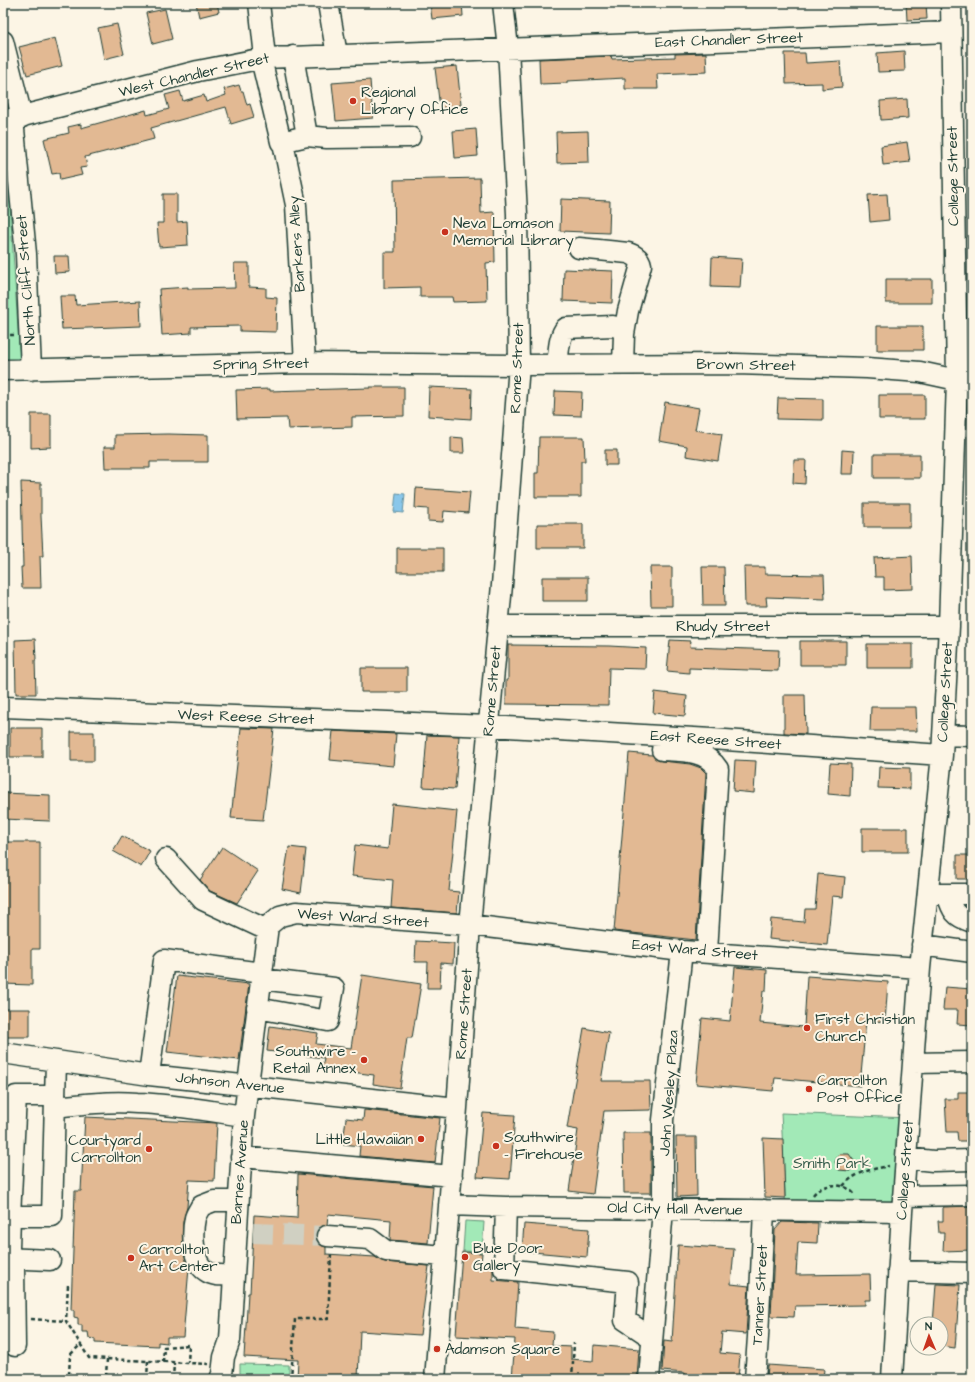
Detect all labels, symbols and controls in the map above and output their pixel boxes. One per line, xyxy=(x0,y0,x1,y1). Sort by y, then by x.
street label: East Chandler Street xyxy=(655,27,803,53)
street label: West Chandler Street xyxy=(117,47,271,103)
place label: Regional Library Office xyxy=(361,82,468,121)
marker: Regional Library Office xyxy=(348,96,358,106)
street label: College Street xyxy=(942,126,965,226)
street label: Barkers Alley xyxy=(283,195,312,293)
place label: Neva Lomason Memorial Library xyxy=(453,213,574,252)
street label: North Cliff Street xyxy=(11,214,41,346)
marker: Neva Lomason Memorial Library xyxy=(440,227,450,237)
street label: Rome Street xyxy=(505,322,529,414)
street label: Spring Street xyxy=(213,353,309,376)
street label: Brown Street xyxy=(696,354,796,376)
street label: Rhudy Street xyxy=(676,616,770,638)
street label: College Street xyxy=(932,642,959,743)
street label: Rome Street xyxy=(478,645,506,737)
street label: West Reese Street xyxy=(177,704,315,730)
street label: East Reese Street xyxy=(650,725,782,755)
street label: West Ward Street xyxy=(297,903,429,933)
street label: East Ward Street xyxy=(631,934,759,966)
street label: Rome Street xyxy=(450,968,478,1060)
place label: First Christian Church xyxy=(815,1009,916,1047)
marker: First Christian Church xyxy=(802,1023,812,1033)
street label: John Wesley Plaza xyxy=(654,1029,685,1157)
place label: Southwire - Retail Annex xyxy=(273,1041,357,1079)
marker: Southwire - Retail Annex xyxy=(359,1055,369,1065)
street label: Johnson Avenue xyxy=(174,1067,286,1099)
place label: Carrollton Post Office xyxy=(817,1070,902,1108)
marker: Carrollton Post Office xyxy=(804,1084,814,1094)
street label: Barnes Avenue xyxy=(226,1119,254,1225)
street label: College Street xyxy=(891,1119,920,1221)
place label: Southwire - Firehouse xyxy=(504,1127,583,1165)
place label: Little Hawaiian xyxy=(316,1129,413,1150)
place label: Courtyard Carrollton xyxy=(68,1130,141,1168)
marker: Little Hawaiian xyxy=(416,1134,426,1144)
marker: Southwire - Firehouse xyxy=(491,1141,501,1151)
marker: Courtyard Carrollton xyxy=(144,1144,154,1154)
park label: Smith Park xyxy=(793,1153,871,1174)
street label: Old City Hall Avenue xyxy=(607,1197,743,1222)
place label: Blue Door Gallery xyxy=(473,1238,543,1277)
place label: Carrollton Art Center xyxy=(139,1239,218,1277)
street label: Tanner Street xyxy=(747,1244,773,1346)
marker: Blue Door Gallery xyxy=(460,1252,470,1262)
marker: Carrollton Art Center xyxy=(126,1253,136,1263)
north arrow xyxy=(909,1316,949,1356)
text: N xyxy=(925,1319,932,1334)
place label: Adamson Square xyxy=(445,1339,560,1360)
marker: Adamson Square xyxy=(432,1344,442,1354)

